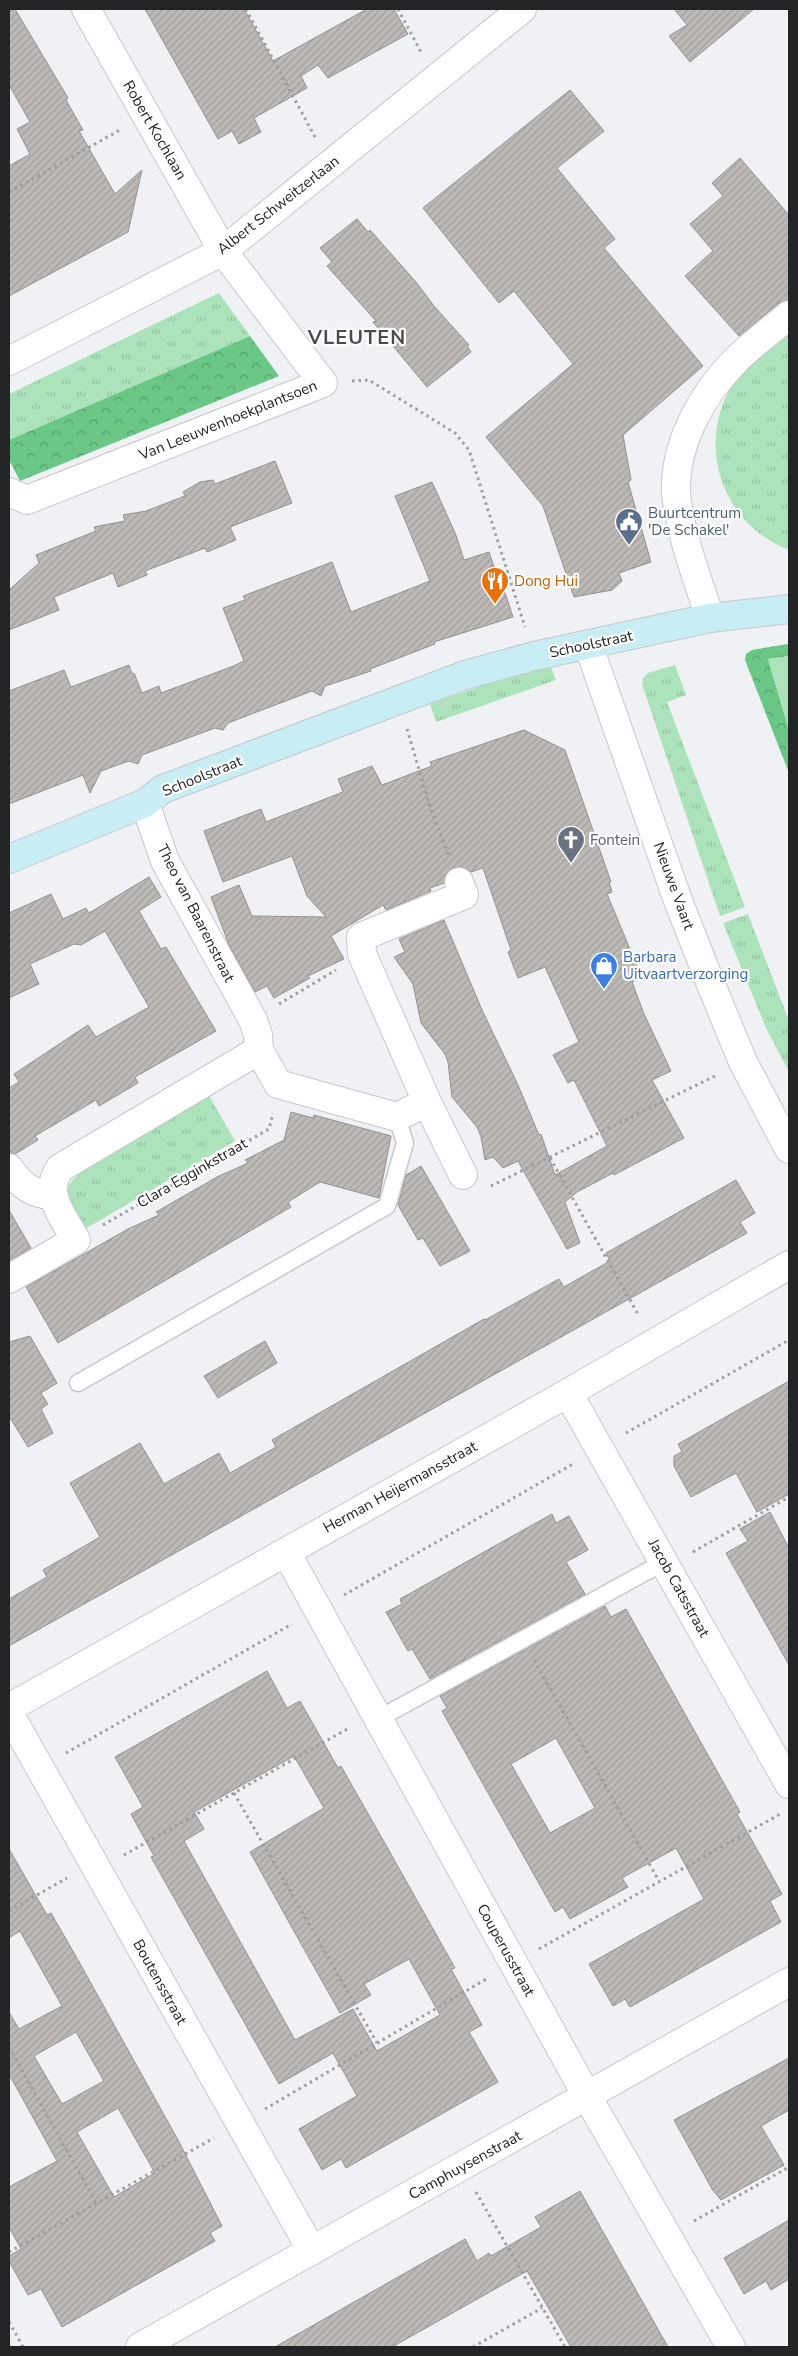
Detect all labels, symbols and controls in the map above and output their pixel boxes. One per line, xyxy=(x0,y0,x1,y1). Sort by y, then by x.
street label: Robert Kochlaan xyxy=(118,77,192,183)
street label: Albert Schweitzerlaan xyxy=(213,151,343,259)
district label: VLEUTEN xyxy=(307,324,406,351)
street label: Van Leeuwenhoekplantsoen xyxy=(135,375,320,465)
place label: Buurtcentrum 'De Schakel' xyxy=(648,503,741,540)
public building icon: Buurtcentrum 'De Schakel' xyxy=(614,507,644,546)
restaurant icon: Dong Hui xyxy=(480,566,510,605)
place label: Dong Hui xyxy=(514,571,578,591)
street label: Schoolstraat xyxy=(548,625,635,663)
street label: Schoolstraat xyxy=(159,751,246,801)
church icon: Fontein xyxy=(556,825,586,864)
place label: Fontein xyxy=(590,830,640,850)
street label: Nieuwe Vaart xyxy=(649,839,699,933)
street label: Theo van Baarenstraat xyxy=(153,841,240,986)
place label: Barbara Uitvaartverzorging xyxy=(623,947,748,984)
shop icon: Barbara Uitvaartverzorging xyxy=(589,951,619,990)
street label: Clara Egginkstraat xyxy=(133,1133,251,1213)
street label: Herman Heijermansstraat xyxy=(319,1436,481,1538)
street label: Jacob Catsstraat xyxy=(643,1534,715,1641)
street label: Couperusstraat xyxy=(472,1900,540,2000)
street label: Boutensstraat xyxy=(128,1936,192,2029)
street label: Camphuysenstraat xyxy=(405,2125,526,2204)

